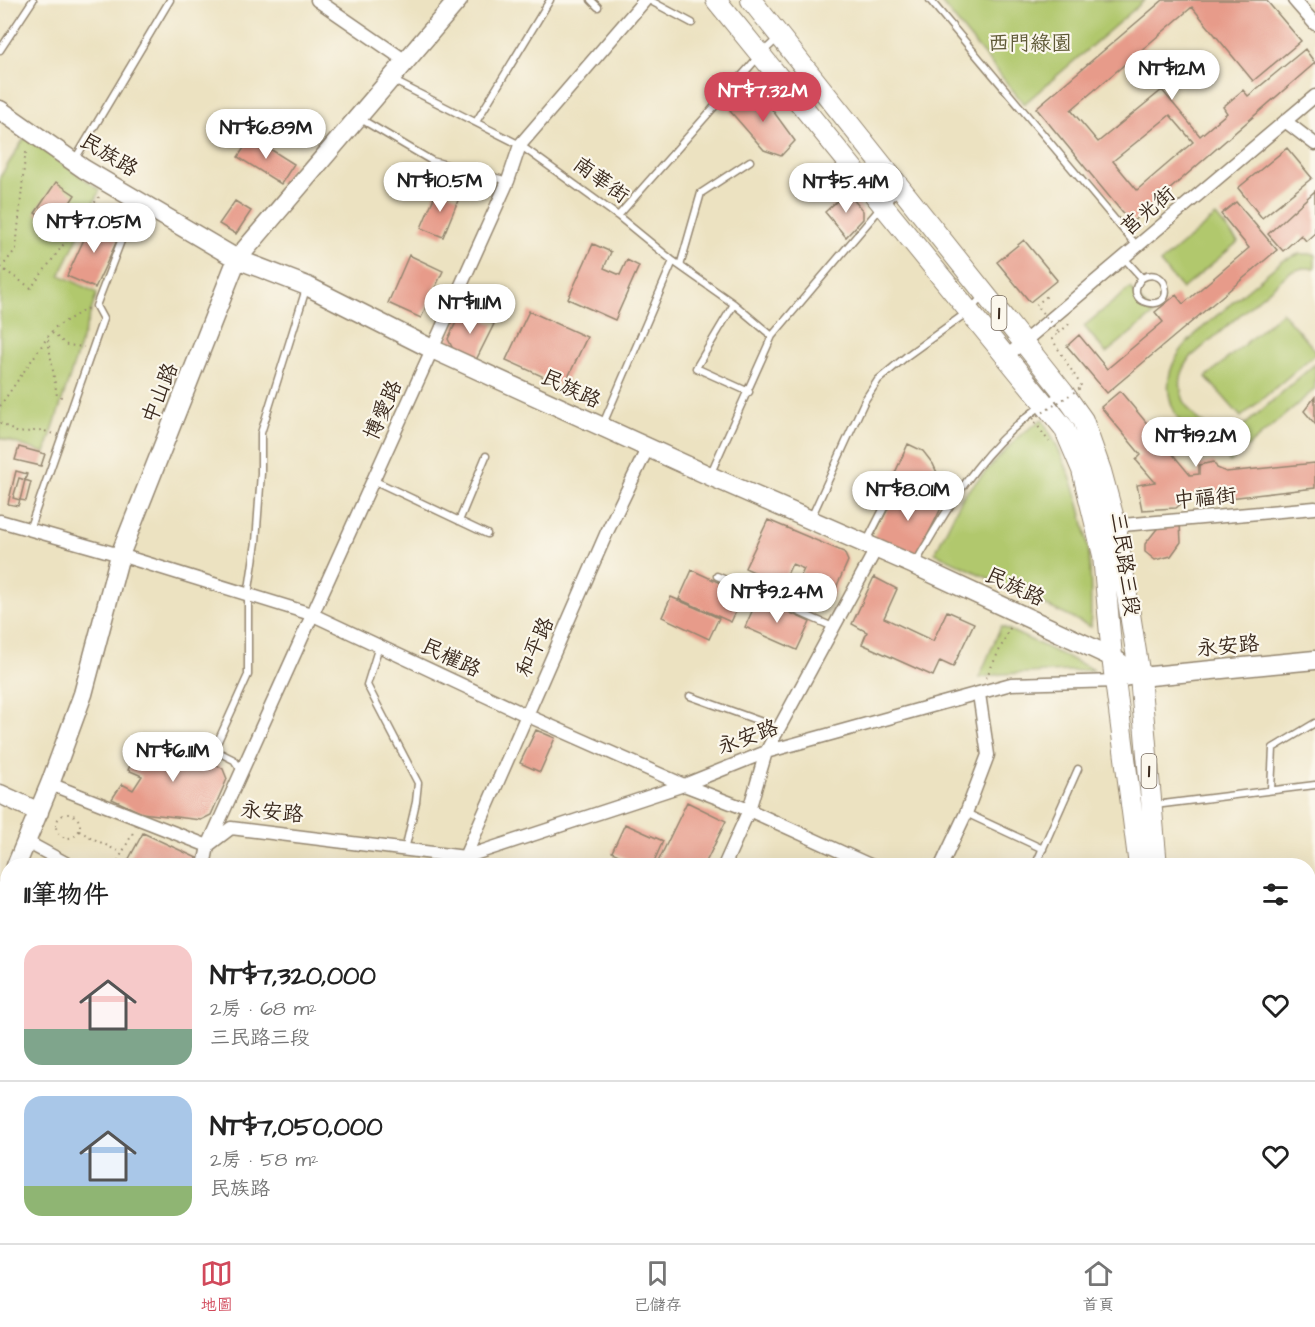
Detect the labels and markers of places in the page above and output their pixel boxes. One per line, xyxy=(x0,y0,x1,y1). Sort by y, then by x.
pin: NT$12M xyxy=(1123,50,1221,101)
pin: NT$7.32M xyxy=(701,72,825,123)
pin: NT$6.89M xyxy=(204,109,328,160)
pin: NT$10.5M xyxy=(378,162,502,213)
pin: NT$5.41M xyxy=(784,163,908,214)
pin: NT$7.05M xyxy=(32,203,156,254)
pin: NT$11.1M xyxy=(408,284,532,335)
pin: NT$19.2M xyxy=(1134,417,1258,468)
pin: NT$8.01M xyxy=(846,471,970,522)
pin: NT$9.24M xyxy=(715,573,839,624)
pin: NT$6.11M xyxy=(111,732,235,783)

